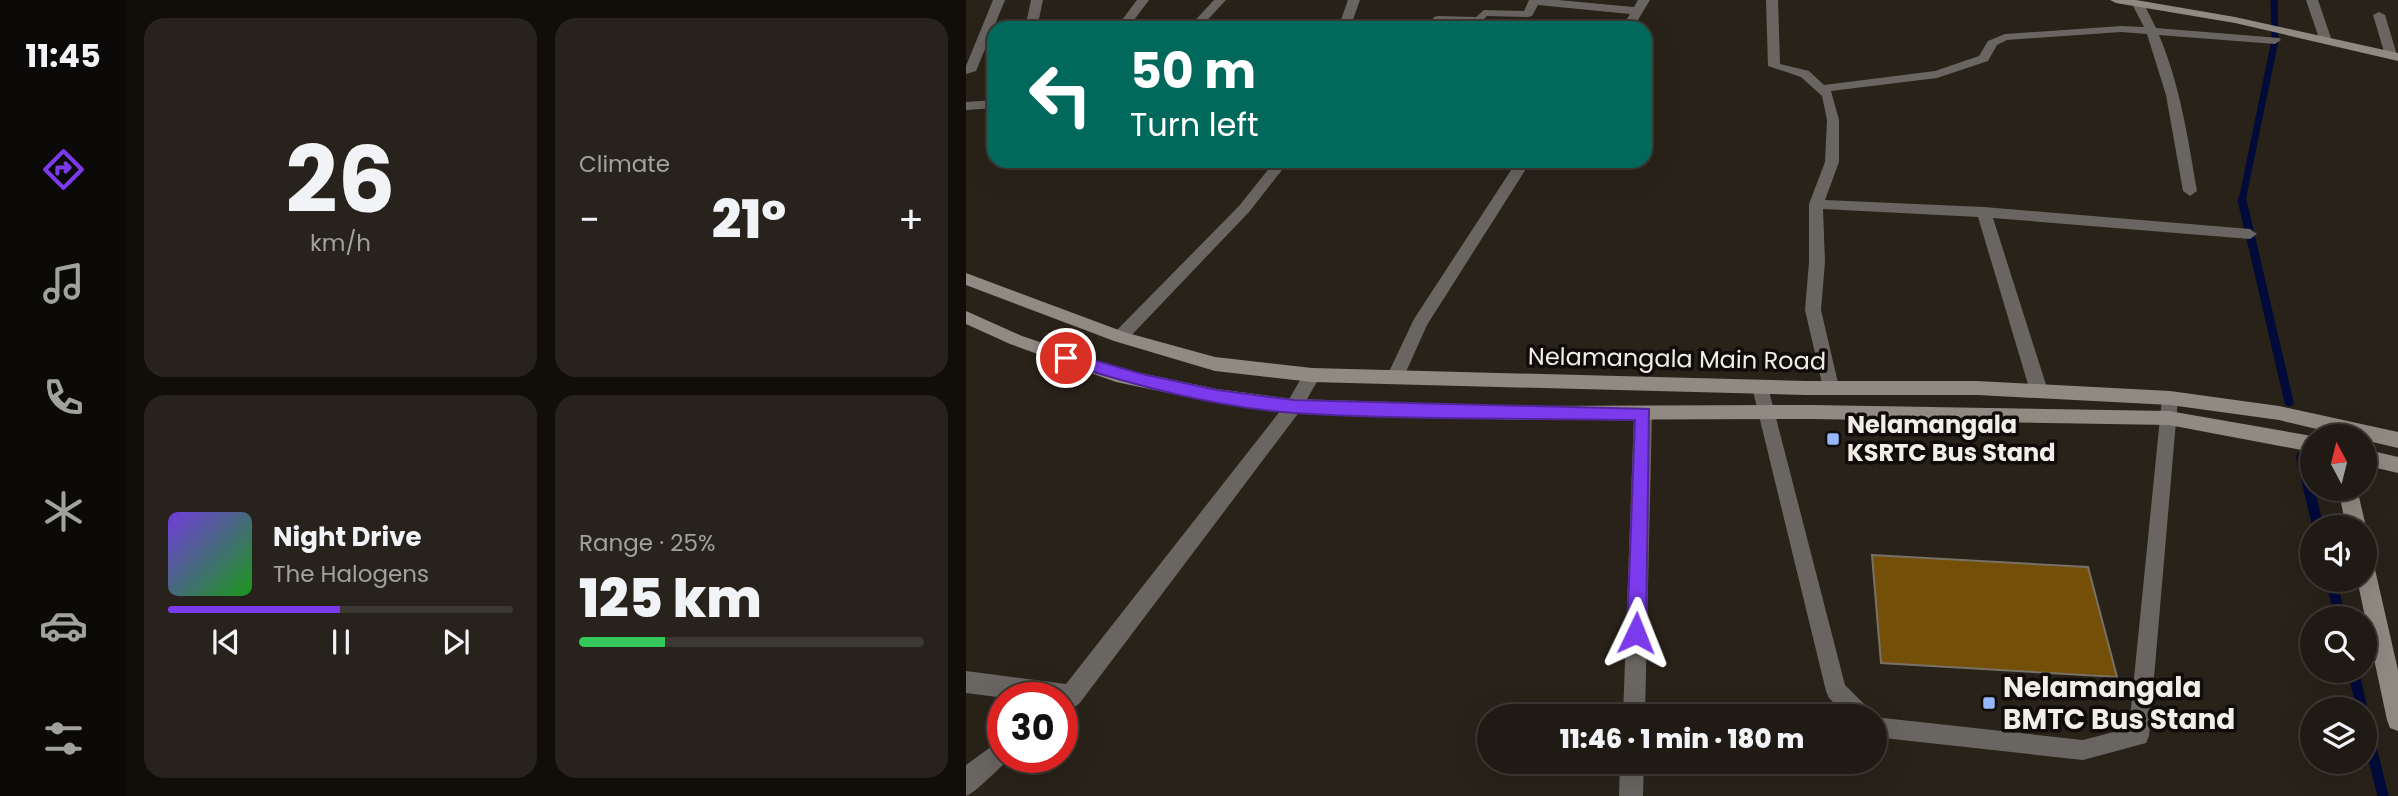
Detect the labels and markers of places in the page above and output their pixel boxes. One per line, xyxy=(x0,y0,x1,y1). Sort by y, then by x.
pin xyxy=(1036,328,1096,388)
place label: Nelamangala KSRTC Bus Stand xyxy=(1847,408,2055,469)
marker: Nelamangala KSRTC Bus Stand xyxy=(1825,431,1841,447)
place label: Nelamangala BMTC Bus Stand xyxy=(2003,668,2235,739)
marker: Nelamangala BMTC Bus Stand xyxy=(1981,695,1997,711)

